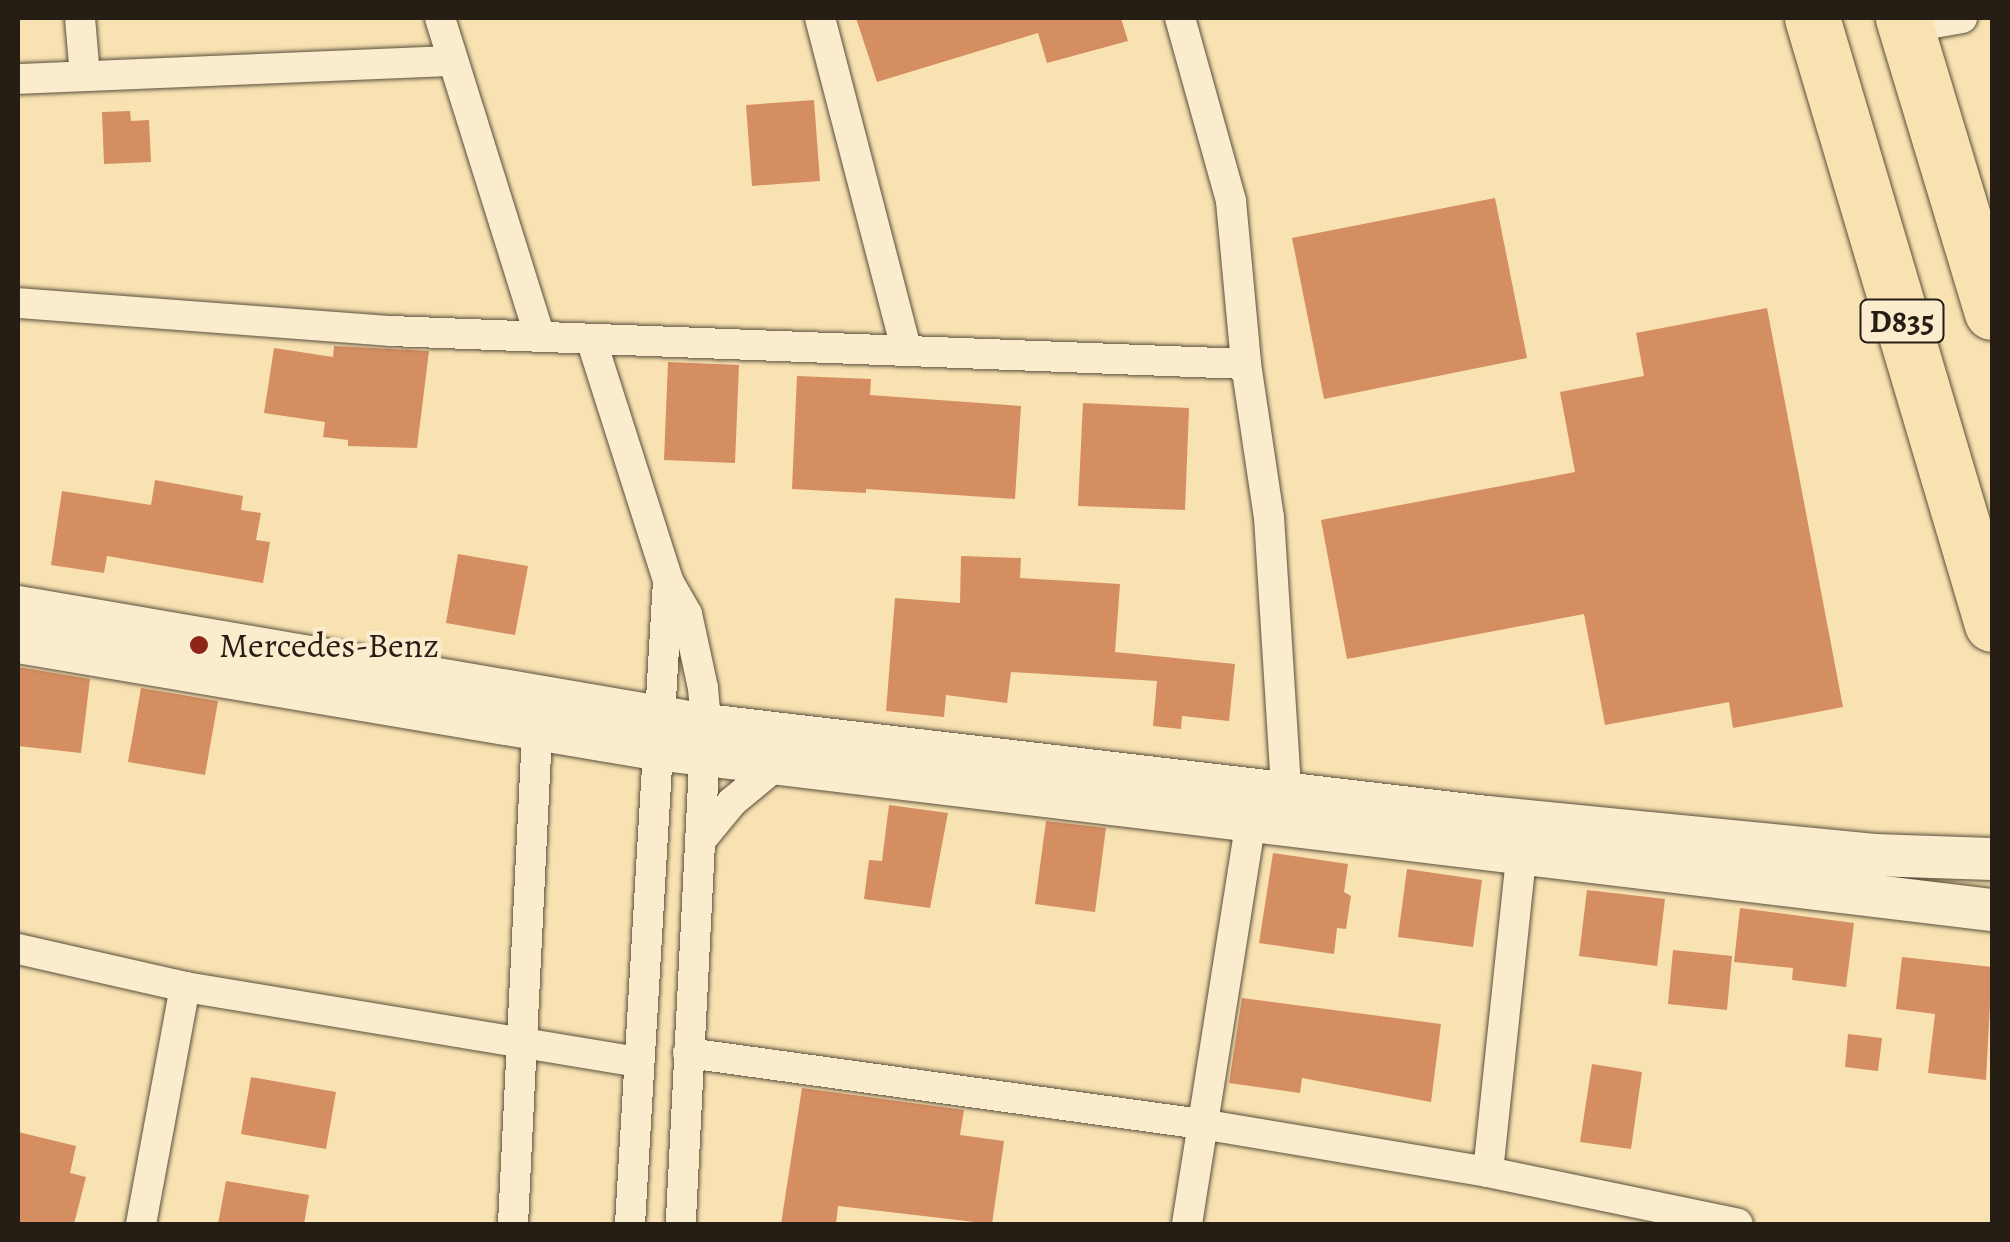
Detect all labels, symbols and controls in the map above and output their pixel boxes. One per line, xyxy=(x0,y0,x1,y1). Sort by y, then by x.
road number: D835 xyxy=(1860,294,1944,348)
place label: Mercedes-Benz xyxy=(219,624,439,666)
marker: Mercedes-Benz xyxy=(188,634,210,656)

